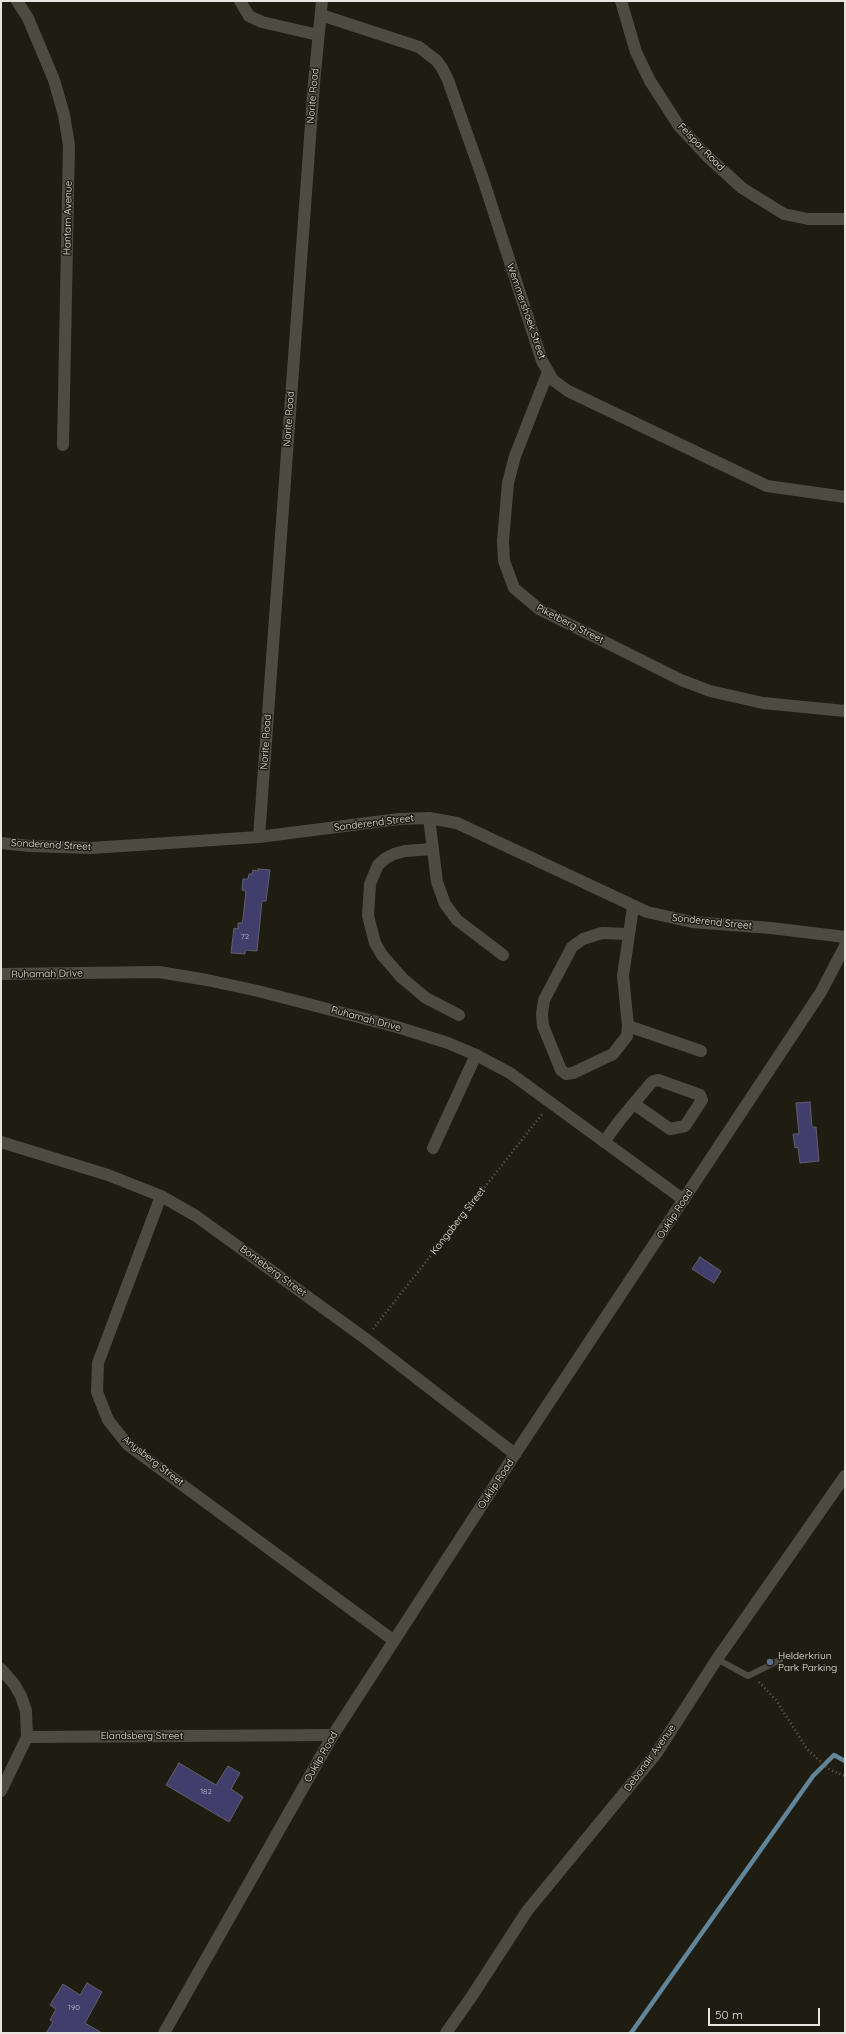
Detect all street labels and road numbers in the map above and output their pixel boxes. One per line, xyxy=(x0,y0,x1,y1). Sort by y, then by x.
street label: Norite Road xyxy=(305,68,321,124)
street label: Felspar Road xyxy=(675,121,727,173)
street label: Hantam Avenue xyxy=(61,181,75,255)
street label: Wemmershoek Street xyxy=(504,262,548,360)
street label: Norite Road xyxy=(281,391,297,447)
street label: Piketberg Street xyxy=(534,602,606,646)
street label: Norite Road xyxy=(258,714,274,770)
street label: Sonderend Street xyxy=(333,812,415,834)
street label: Sonderend Street xyxy=(11,837,91,853)
street label: Sonderend Street xyxy=(671,912,753,932)
street label: Ruhamah Drive xyxy=(11,967,83,981)
street label: Ruhamah Drive xyxy=(330,1004,402,1034)
street label: Kongaberg Street xyxy=(428,1185,488,1257)
street label: Ouklip Road xyxy=(655,1187,695,1241)
street label: Bonteberg Street xyxy=(238,1243,308,1299)
street label: Anysberg Street xyxy=(120,1433,186,1489)
street label: Ouklip Road xyxy=(476,1457,516,1511)
street label: Debonair Avenue xyxy=(622,1722,678,1794)
street label: Ouklip Road xyxy=(302,1729,340,1785)
street label: Elandsberg Street xyxy=(101,1730,183,1742)

